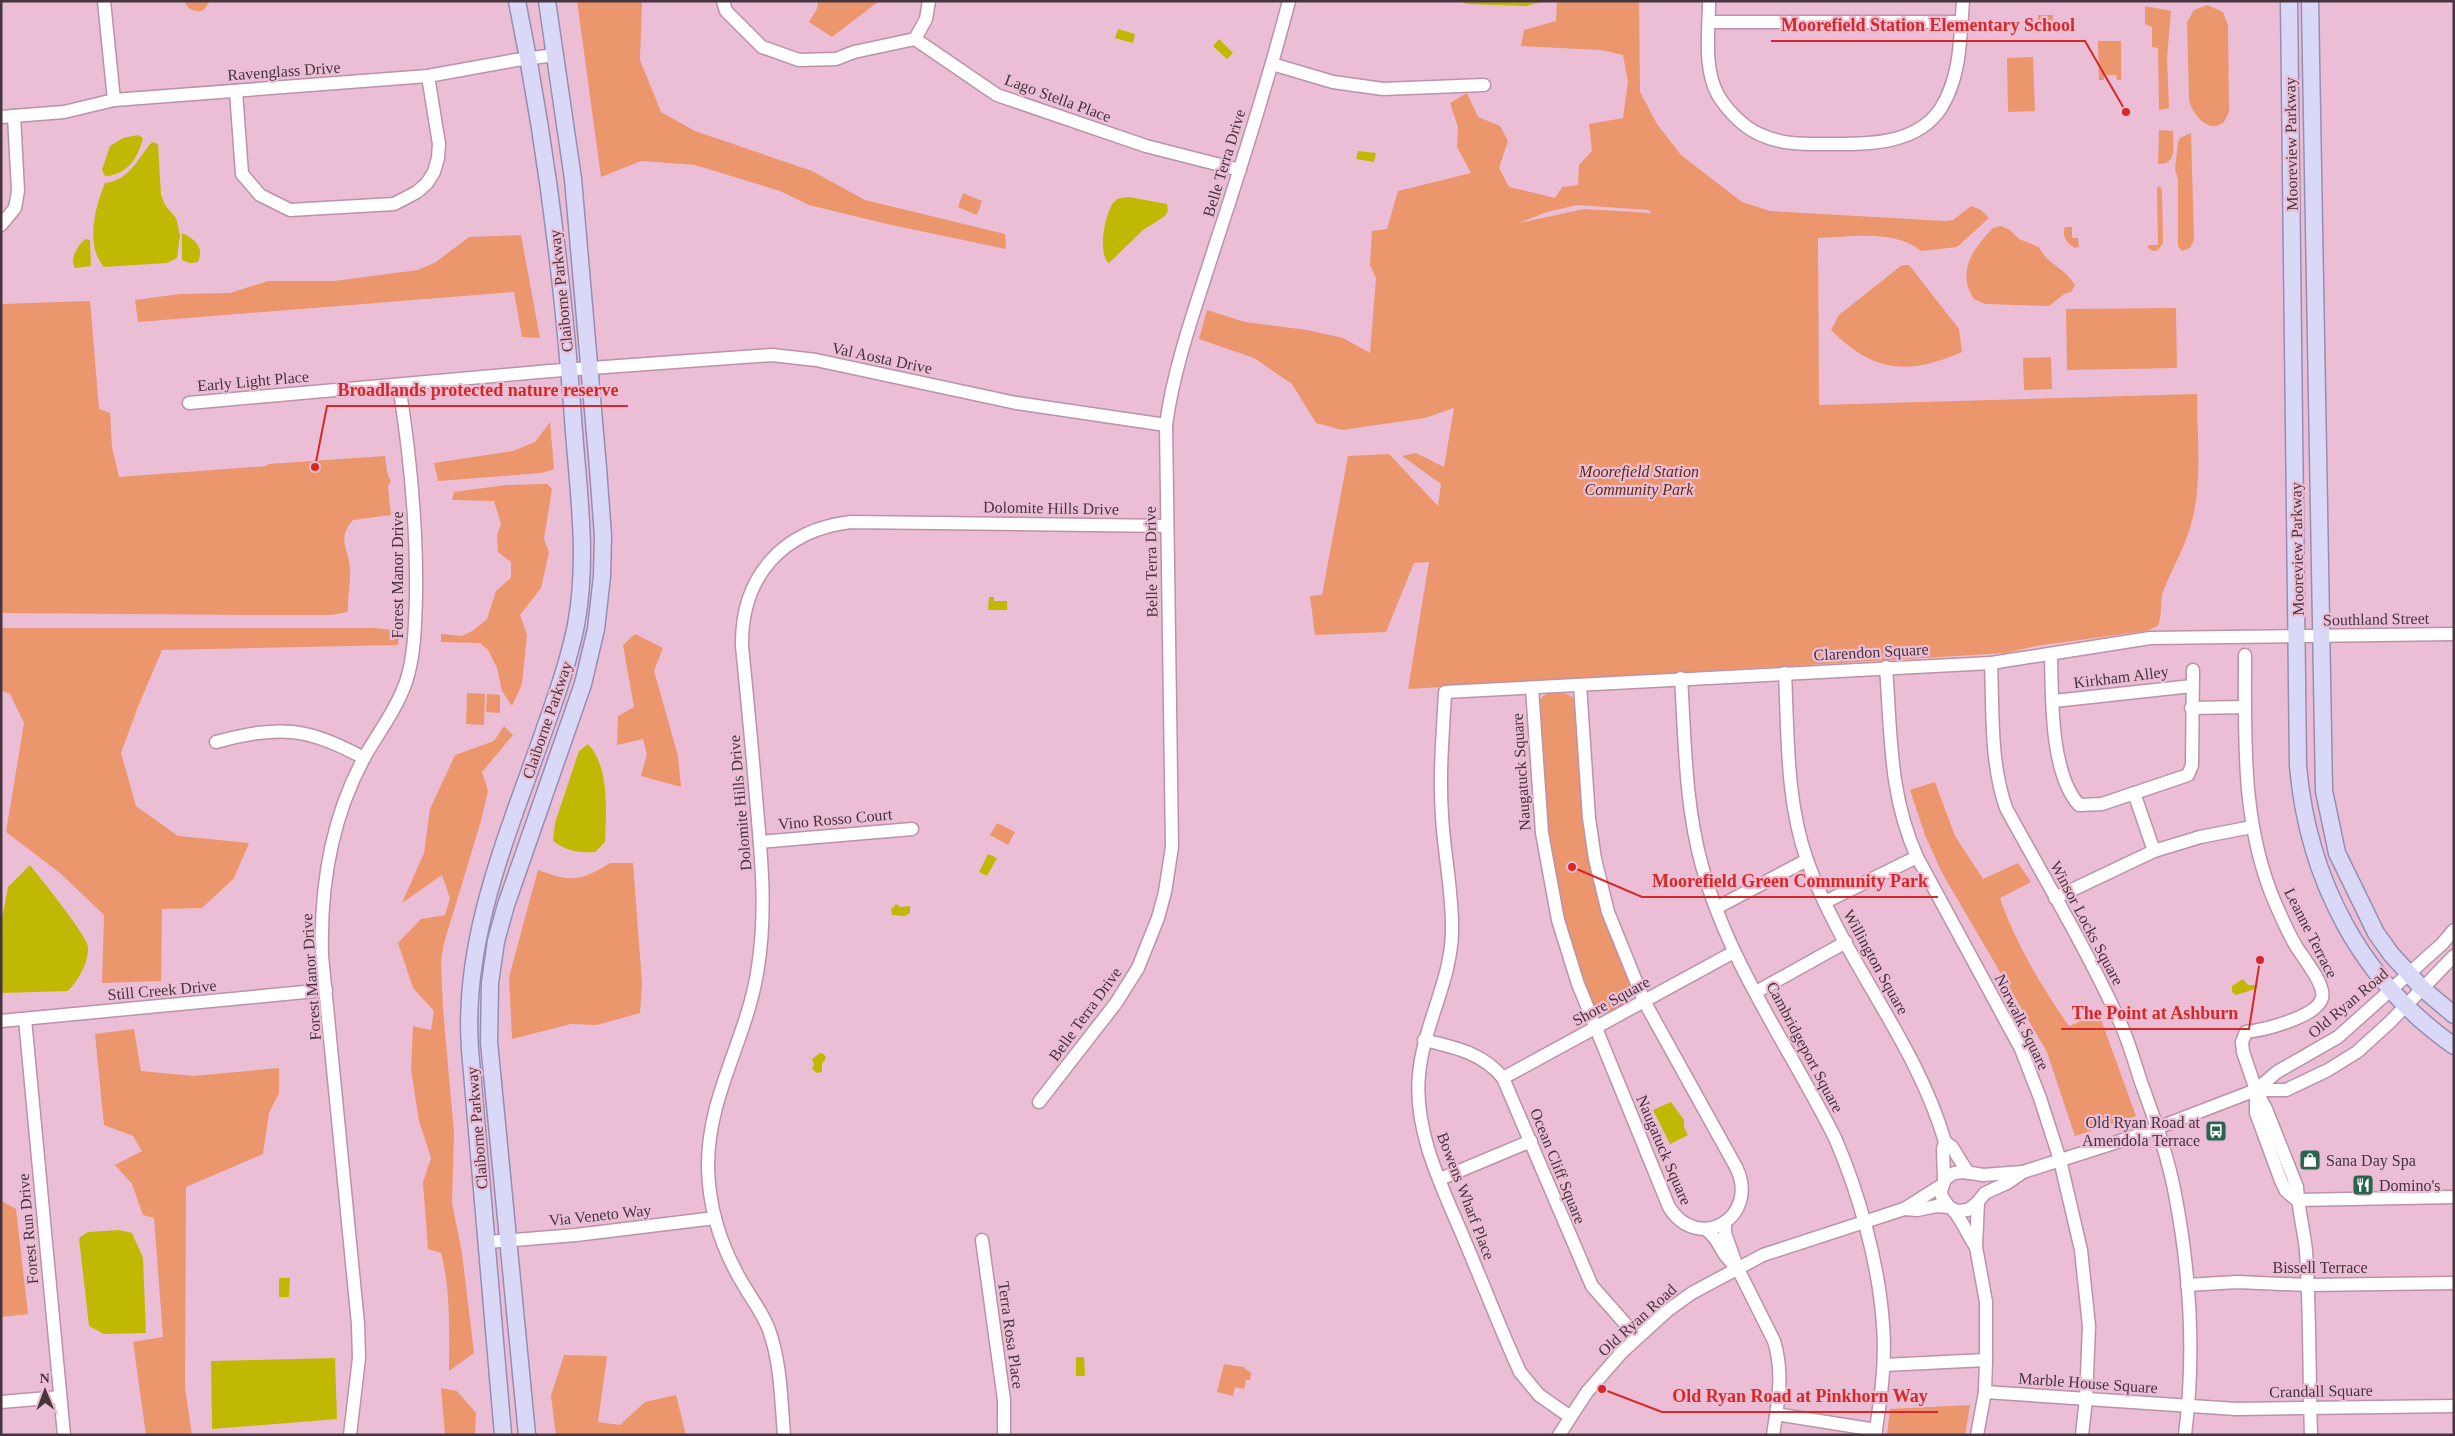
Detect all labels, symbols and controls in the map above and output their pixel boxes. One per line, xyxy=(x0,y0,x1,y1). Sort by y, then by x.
callout: Moorefield Station Elementary School xyxy=(1771,8,2085,41)
text: Moorefield Station Elementary School xyxy=(1781,15,2075,35)
street label: Ravenglass Drive xyxy=(227,59,341,84)
street label: Lago Stella Place xyxy=(1002,71,1114,126)
street label: Mooreview Parkway xyxy=(2281,77,2302,211)
street label: Belle Terra Drive xyxy=(1200,107,1248,219)
street label: Claiborne Parkway xyxy=(546,229,577,353)
street label: Val Aosta Drive xyxy=(830,339,934,377)
street label: Early Light Place xyxy=(196,368,310,395)
callout: Broadlands protected nature reserve xyxy=(327,373,628,406)
text: Broadlands protected nature reserve xyxy=(337,380,619,400)
park label: Moorefield Station Community Park xyxy=(1578,463,1699,499)
street label: Mooreview Parkway xyxy=(2287,482,2308,616)
street label: Dolomite Hills Drive xyxy=(983,498,1119,518)
street label: Belle Terra Drive xyxy=(1142,506,1160,618)
street label: Forest Manor Drive xyxy=(389,511,406,639)
street label: Southland Street xyxy=(2323,610,2430,628)
street label: Clarendon Square xyxy=(1813,641,1929,664)
street label: Claiborne Parkway xyxy=(519,659,576,781)
street label: Kirkham Alley xyxy=(2073,663,2170,692)
street label: Naugatuck Square xyxy=(1508,713,1535,831)
street label: Dolomite Hills Drive xyxy=(726,735,754,871)
street label: Vino Rosso Court xyxy=(777,805,893,832)
street label: Winsor Locks Square xyxy=(2046,858,2127,988)
callout: Moorefield Green Community Park xyxy=(1642,864,1938,897)
text: Moorefield Green Community Park xyxy=(1652,871,1928,891)
street label: Leanne Terrace xyxy=(2281,885,2341,981)
street label: Willington Square xyxy=(1839,907,1912,1018)
street label: Forest Manor Drive xyxy=(298,913,324,1041)
street label: Belle Terra Drive xyxy=(1045,964,1125,1064)
street label: Old Ryan Road xyxy=(2305,965,2392,1042)
street label: Norwalk Square xyxy=(1991,971,2053,1073)
street label: Shore Square xyxy=(1569,973,1653,1030)
street label: Still Creek Drive xyxy=(107,977,217,1003)
street label: Cambridgeport Square xyxy=(1763,979,1847,1116)
callout: The Point at Ashburn xyxy=(2061,996,2249,1029)
text: The Point at Ashburn xyxy=(2072,1003,2238,1023)
street label: Claiborne Parkway xyxy=(463,1066,492,1190)
street label: Naugatuck Square xyxy=(1632,1092,1695,1208)
street label: Ocean Cliff Square xyxy=(1526,1106,1589,1227)
place label: Old Ryan Road at Amendola Terrace xyxy=(2082,1114,2201,1149)
bus stop icon: Old Ryan Road at Amendola Terrace xyxy=(2204,1119,2228,1143)
street label: Bowens Wharf Place xyxy=(1434,1130,1498,1262)
shop icon: Sana Day Spa xyxy=(2298,1148,2322,1172)
place label: Sana Day Spa xyxy=(2326,1152,2416,1170)
street label: Forest Run Drive xyxy=(15,1173,41,1285)
restaurant icon: Domino's xyxy=(2351,1173,2375,1197)
place label: Domino's xyxy=(2379,1177,2441,1194)
street label: Via Veneto Way xyxy=(548,1201,652,1230)
street label: Bissell Terrace xyxy=(2273,1259,2368,1276)
street label: Terra Rosa Place xyxy=(995,1280,1027,1390)
street label: Old Ryan Road xyxy=(1595,1281,1680,1360)
north arrow xyxy=(20,1366,70,1416)
street label: Marble House Square xyxy=(2018,1370,2158,1397)
text: N xyxy=(40,1371,50,1386)
callout: Old Ryan Road at Pinkhorn Way xyxy=(1662,1379,1938,1412)
street label: Crandall Square xyxy=(2269,1382,2373,1401)
text: Old Ryan Road at Pinkhorn Way xyxy=(1672,1386,1928,1406)

